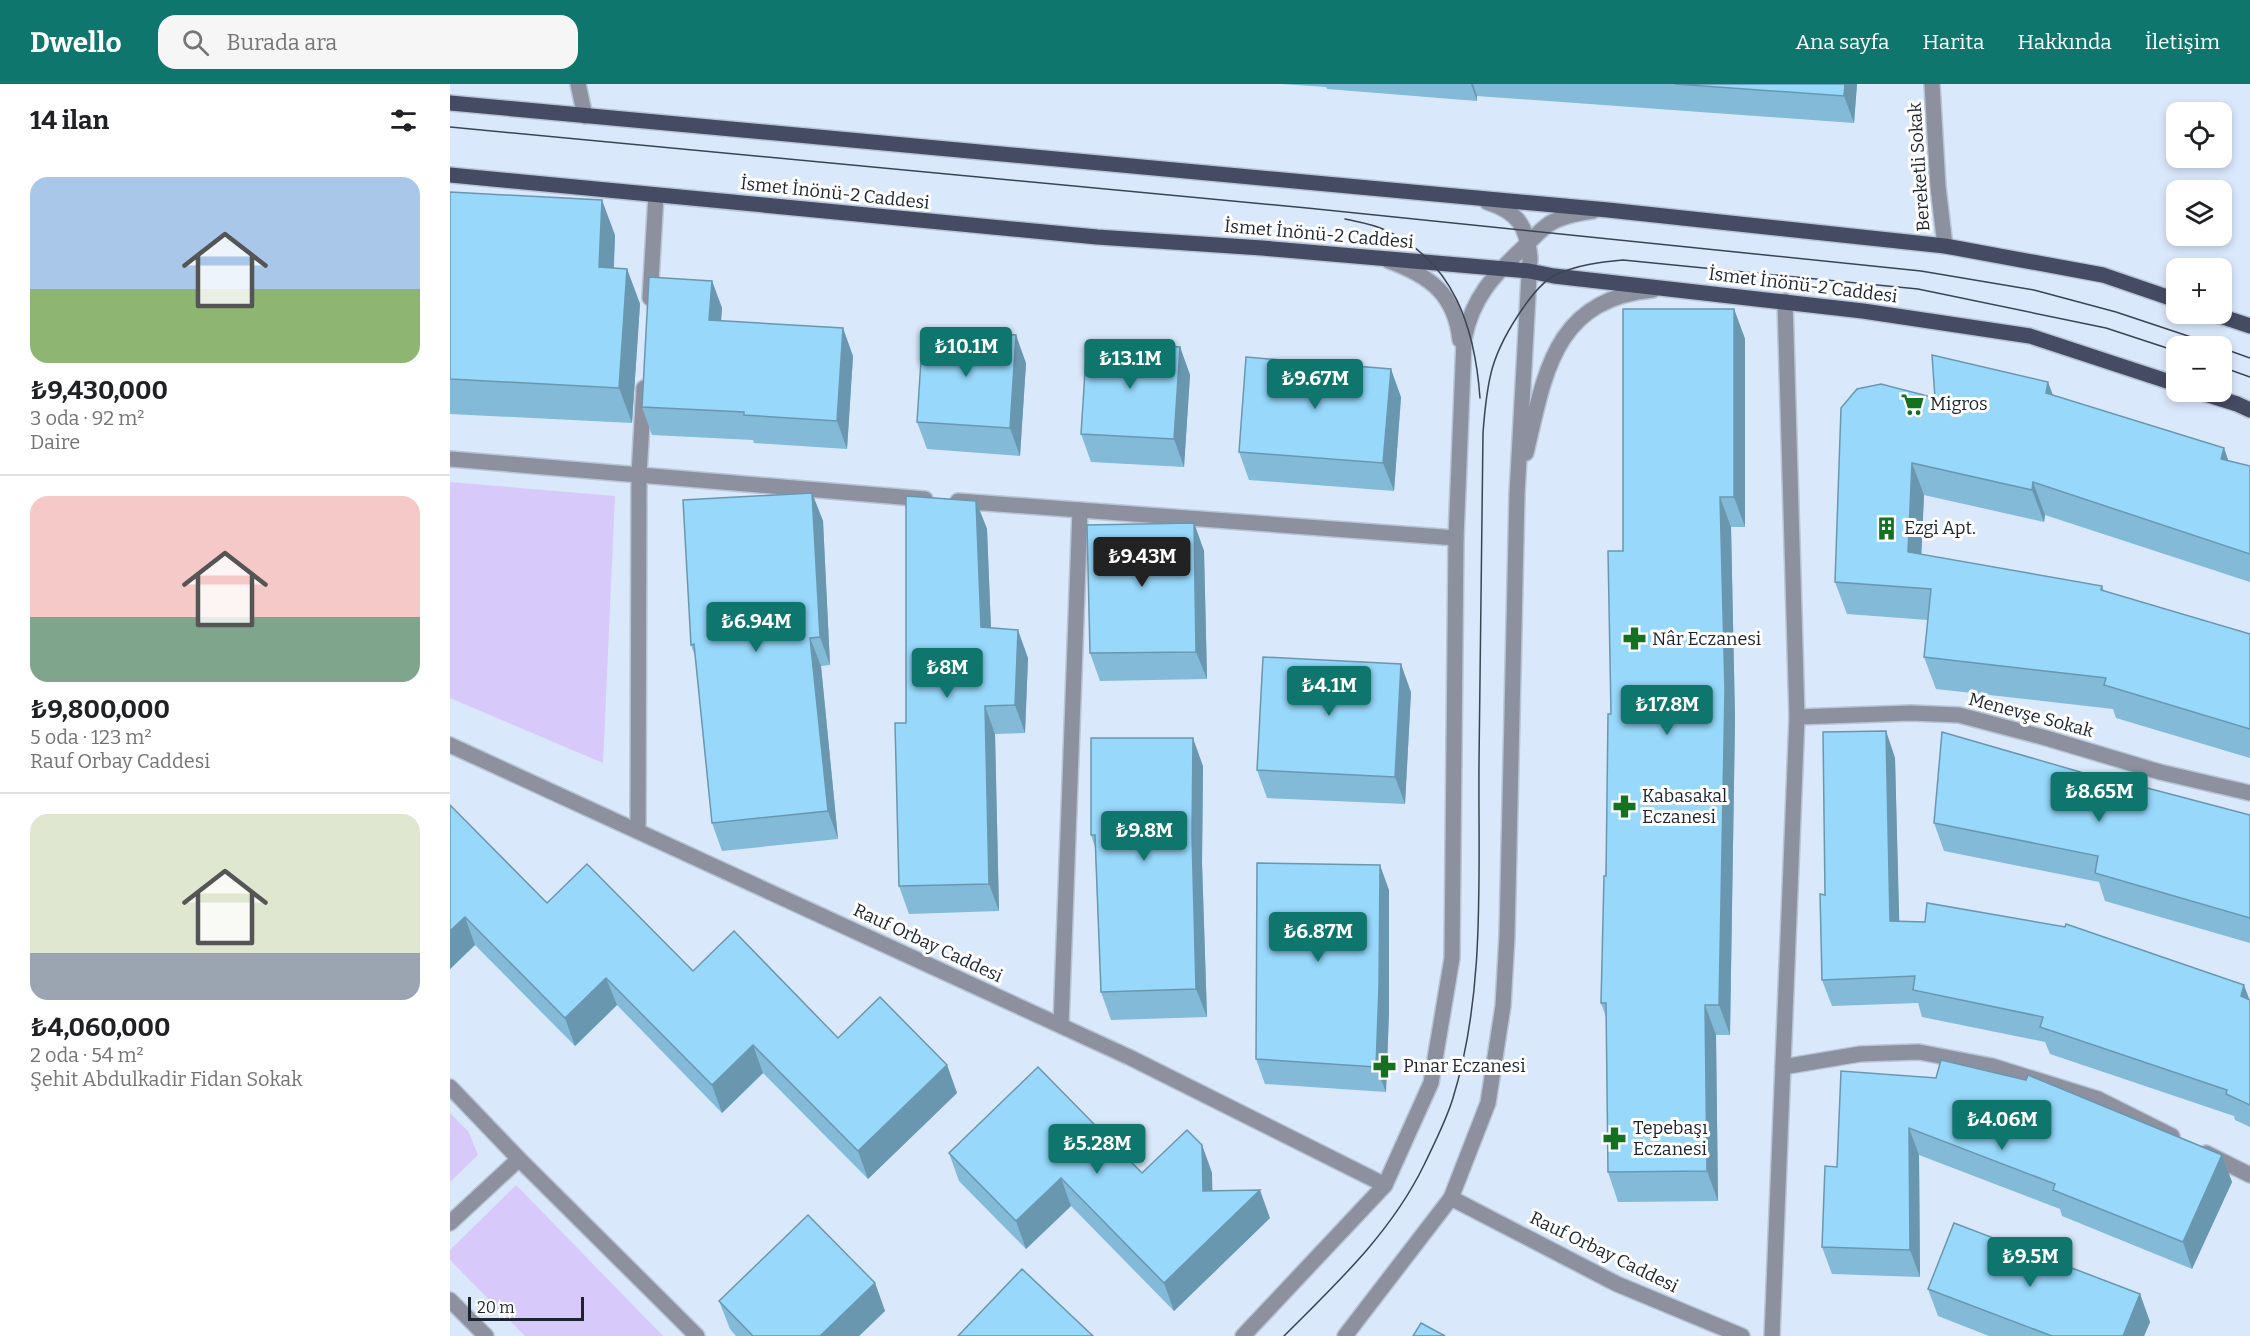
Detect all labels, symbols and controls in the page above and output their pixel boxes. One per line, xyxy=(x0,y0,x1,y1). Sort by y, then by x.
search box xyxy=(158,15,578,69)
text: Dwello xyxy=(30,26,122,59)
icon: search xyxy=(179,26,212,59)
text: Burada ara xyxy=(227,29,337,56)
text: Ana sayfa xyxy=(1795,29,1889,55)
text: Harita xyxy=(1922,29,1984,55)
text: Hakkında xyxy=(2017,29,2112,55)
text: İletişim xyxy=(2145,29,2220,55)
street label: Bereketli Sokak xyxy=(1903,101,1934,232)
map controls xyxy=(2166,102,2232,402)
button: locate xyxy=(2166,102,2232,168)
icon: filters xyxy=(387,104,420,137)
text: 14 ilan xyxy=(30,105,109,136)
street label: İsmet İnönü-2 Caddesi xyxy=(739,172,931,214)
button: layers xyxy=(2166,180,2232,246)
street label: İsmet İnönü-2 Caddesi xyxy=(1223,215,1415,253)
icon: home xyxy=(171,216,279,324)
button: + xyxy=(2166,258,2232,324)
street label: İsmet İnönü-2 Caddesi xyxy=(1707,263,1899,307)
pin: ₺10.1M xyxy=(917,327,1015,378)
text: ₺10.1M xyxy=(934,334,998,358)
button: − xyxy=(2166,336,2232,402)
pin: ₺13.1M xyxy=(1081,339,1179,390)
text: ₺13.1M xyxy=(1098,346,1162,370)
pin: ₺9.67M xyxy=(1266,359,1364,410)
text: ₺9.67M xyxy=(1281,366,1349,390)
text: ₺9,430,000 xyxy=(30,375,168,406)
supermarket icon: Migros xyxy=(1899,391,1925,417)
place label: Migros xyxy=(1930,393,1988,415)
text: 3 oda · 92 m² xyxy=(30,406,144,430)
text: Daire xyxy=(30,430,80,454)
building icon: Ezgi Apt. xyxy=(1873,515,1899,541)
place label: Ezgi Apt. xyxy=(1904,517,1976,539)
icon: home xyxy=(171,535,279,643)
pin: ₺9.43M xyxy=(1093,537,1191,588)
text: ₺9.43M xyxy=(1107,544,1177,568)
pin: ₺6.94M xyxy=(707,602,805,653)
text: ₺6.94M xyxy=(721,609,791,633)
pharmacy icon: Nâr Eczanesi xyxy=(1621,626,1647,652)
place label: Nâr Eczanesi xyxy=(1652,628,1761,650)
pin: ₺8M xyxy=(918,648,976,699)
text: ₺8M xyxy=(926,655,968,679)
pin: ₺4.1M xyxy=(1287,666,1371,717)
text: ₺4.1M xyxy=(1301,673,1357,697)
pin: ₺17.8M xyxy=(1618,685,1716,736)
street label: Menevşe Sokak xyxy=(1966,688,2097,742)
text: ₺17.8M xyxy=(1635,692,1699,716)
text: ₺9,800,000 xyxy=(30,694,170,725)
text: 5 oda · 123 m² xyxy=(30,725,152,749)
text: Rauf Orbay Caddesi xyxy=(30,749,210,773)
pin: ₺8.65M xyxy=(2050,772,2148,823)
text: ₺8.65M xyxy=(2065,779,2133,803)
place label: Kabasakal Eczanesi xyxy=(1642,785,1727,828)
pharmacy icon: Kabasakal Eczanesi xyxy=(1611,793,1637,819)
pin: ₺9.8M xyxy=(1102,811,1186,862)
text: ₺9.8M xyxy=(1115,818,1173,842)
icon: home xyxy=(171,853,279,961)
street label: Rauf Orbay Caddesi xyxy=(850,899,1006,987)
pin: ₺6.87M xyxy=(1269,912,1367,963)
text: ₺6.87M xyxy=(1283,919,1353,943)
text: ₺4,060,000 xyxy=(30,1012,170,1043)
text: 2 oda · 54 m² xyxy=(30,1043,144,1067)
pharmacy icon: Pınar Eczanesi xyxy=(1372,1053,1398,1079)
place label: Pınar Eczanesi xyxy=(1403,1055,1526,1077)
text: Şehit Abdulkadir Fidan Sokak xyxy=(30,1067,303,1091)
pin: ₺4.06M xyxy=(1953,1100,2051,1151)
text: ₺4.06M xyxy=(1966,1107,2038,1131)
place label: Tepebaşı Eczanesi xyxy=(1633,1117,1708,1160)
pin: ₺5.28M xyxy=(1048,1124,1146,1175)
pharmacy icon: Tepebaşı Eczanesi xyxy=(1602,1125,1628,1151)
text: ₺5.28M xyxy=(1062,1131,1132,1155)
street label: Rauf Orbay Caddesi xyxy=(1526,1207,1682,1297)
pin: ₺9.5M xyxy=(1988,1237,2072,1288)
text: ₺9.5M xyxy=(2001,1244,2059,1268)
scale bar xyxy=(468,1294,584,1322)
text: 20 m xyxy=(477,1298,514,1317)

